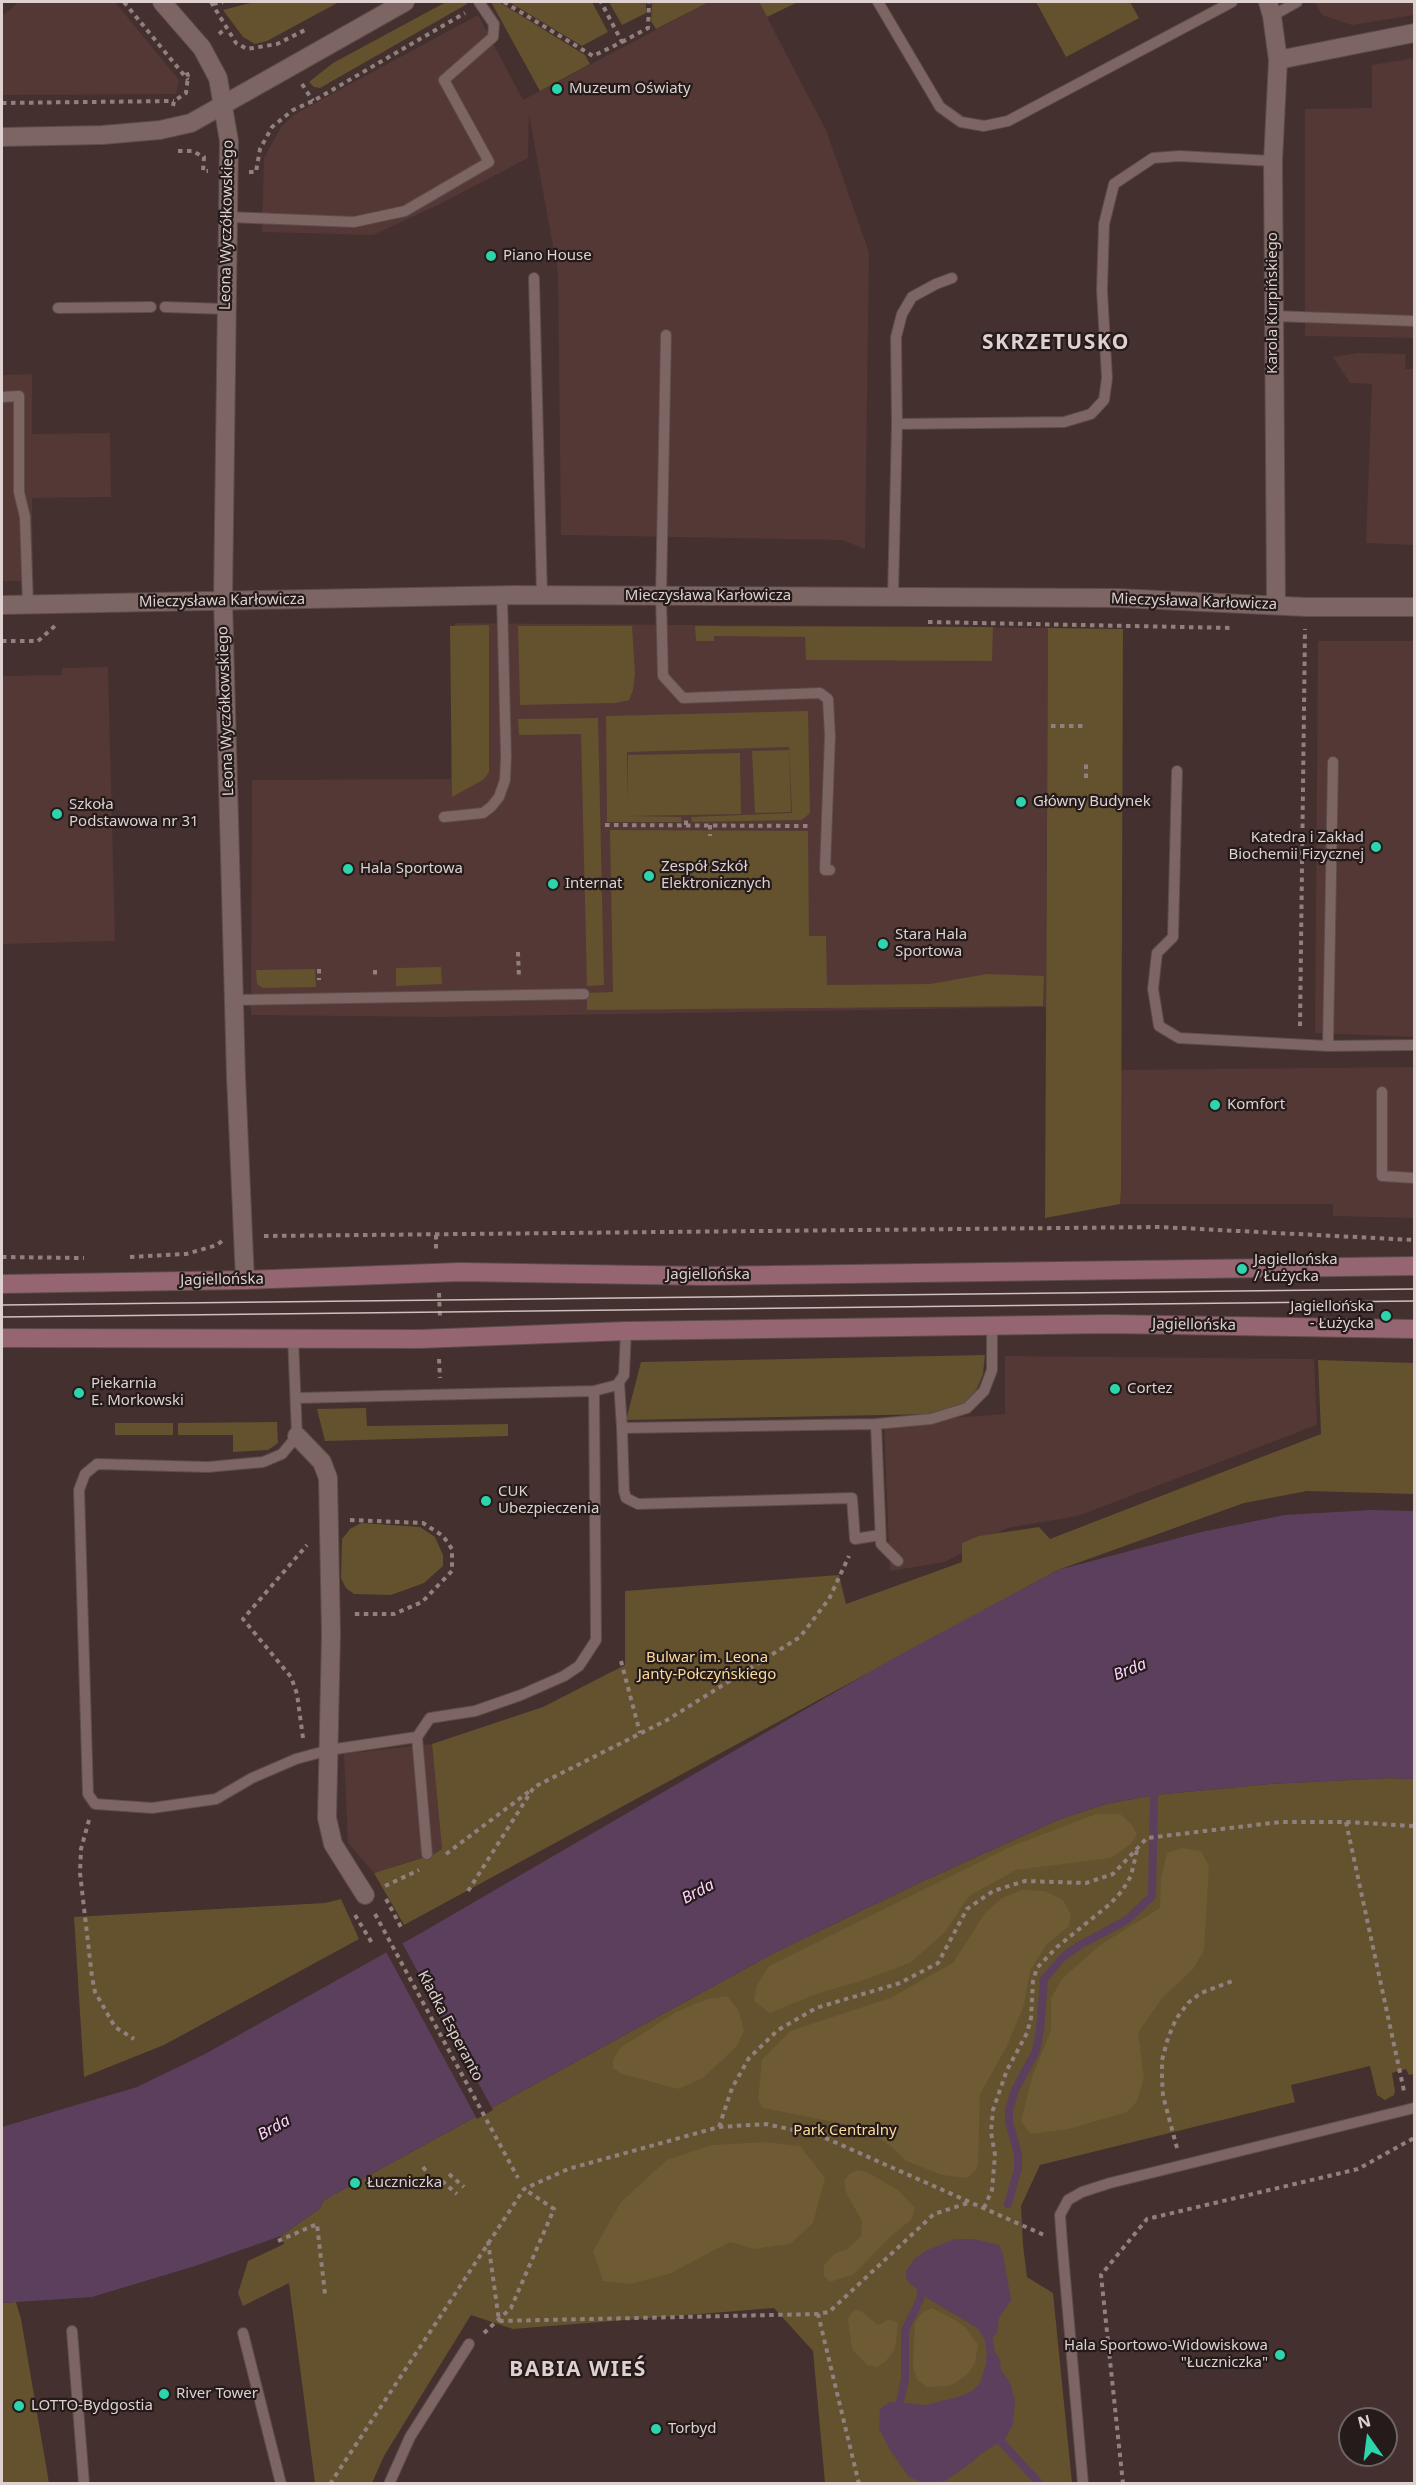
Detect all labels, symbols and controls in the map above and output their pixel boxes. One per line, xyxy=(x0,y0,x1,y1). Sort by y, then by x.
place label: Muzeum Oświaty xyxy=(569,80,691,98)
marker: Muzeum Oświaty xyxy=(550,82,564,96)
street label: Leona Wyczółkowskiego xyxy=(217,140,237,310)
street label: Karola Kurpińskiego xyxy=(1264,232,1282,374)
place label: Piano House xyxy=(503,247,592,265)
marker: Piano House xyxy=(484,249,498,263)
district label: SKRZETUSKO xyxy=(982,330,1130,356)
street label: Mieczysława Karłowicza xyxy=(625,587,791,605)
street label: Mieczysława Karłowicza xyxy=(1111,590,1277,614)
street label: Mieczysława Karłowicza xyxy=(139,591,305,611)
street label: Leona Wyczółkowskiego xyxy=(214,626,238,796)
place label: Główny Budynek xyxy=(1033,793,1151,811)
marker: Główny Budynek xyxy=(1014,795,1028,809)
place label: Szkoła Podstawowa nr 31 xyxy=(69,796,199,831)
marker: Szkoła Podstawowa nr 31 xyxy=(50,807,64,821)
place label: Katedra i Zakład Biochemii Fizycznej xyxy=(1229,829,1364,864)
marker: Katedra i Zakład Biochemii Fizycznej xyxy=(1369,840,1383,854)
place label: Zespół Szkół Elektronicznych xyxy=(661,858,771,893)
place label: Hala Sportowa xyxy=(360,860,463,878)
marker: Hala Sportowa xyxy=(341,862,355,876)
marker: Zespół Szkół Elektronicznych xyxy=(642,869,656,883)
place label: Internat xyxy=(565,875,623,893)
marker: Internat xyxy=(546,877,560,891)
place label: Stara Hala Sportowa xyxy=(895,926,967,961)
marker: Stara Hala Sportowa xyxy=(876,937,890,951)
place label: Komfort xyxy=(1227,1096,1285,1114)
marker: Komfort xyxy=(1208,1098,1222,1112)
place label: Jagiellońska / Łużycka xyxy=(1254,1251,1338,1286)
marker: Jagiellońska / Łużycka xyxy=(1235,1262,1249,1276)
street label: Jagiellońska xyxy=(666,1266,750,1284)
street label: Jagiellońska xyxy=(180,1270,264,1290)
place label: Jagiellońska - Łużycka xyxy=(1290,1298,1374,1333)
marker: Jagiellońska - Łużycka xyxy=(1379,1309,1393,1323)
street label: Jagiellońska xyxy=(1152,1315,1236,1335)
place label: Piekarnia E. Morkowski xyxy=(91,1375,184,1410)
place label: Cortez xyxy=(1127,1380,1173,1398)
marker: Cortez xyxy=(1108,1382,1122,1396)
marker: Piekarnia E. Morkowski xyxy=(72,1386,86,1400)
place label: CUK Ubezpieczenia xyxy=(498,1483,599,1518)
marker: CUK Ubezpieczenia xyxy=(479,1494,493,1508)
park label: Bulwar im. Leona Janty-Połczyńskiego xyxy=(638,1649,776,1684)
water label: Brda xyxy=(1111,1655,1149,1685)
water label: Brda xyxy=(678,1876,718,1908)
street label: Kładka Esperanto xyxy=(413,1968,487,2084)
water label: Brda xyxy=(254,2111,294,2145)
park label: Park Centralny xyxy=(793,2122,897,2140)
place label: Łuczniczka xyxy=(367,2174,442,2192)
marker: Łuczniczka xyxy=(348,2176,362,2190)
place label: Hala Sportowo-Widowiskowa "Łuczniczka" xyxy=(1064,2337,1268,2372)
marker: Hala Sportowo-Widowiskowa "Łuczniczka" xyxy=(1273,2348,1287,2362)
district label: BABIA WIEŚ xyxy=(509,2357,647,2383)
place label: River Tower xyxy=(176,2385,258,2403)
marker: River Tower xyxy=(157,2387,171,2401)
place label: LOTTO-Bydgostia xyxy=(31,2397,153,2415)
marker: LOTTO-Bydgostia xyxy=(12,2399,26,2413)
north arrow xyxy=(1338,2407,1398,2467)
text: N xyxy=(1355,2409,1373,2434)
place label: Torbyd xyxy=(668,2420,716,2438)
marker: Torbyd xyxy=(649,2422,663,2436)

